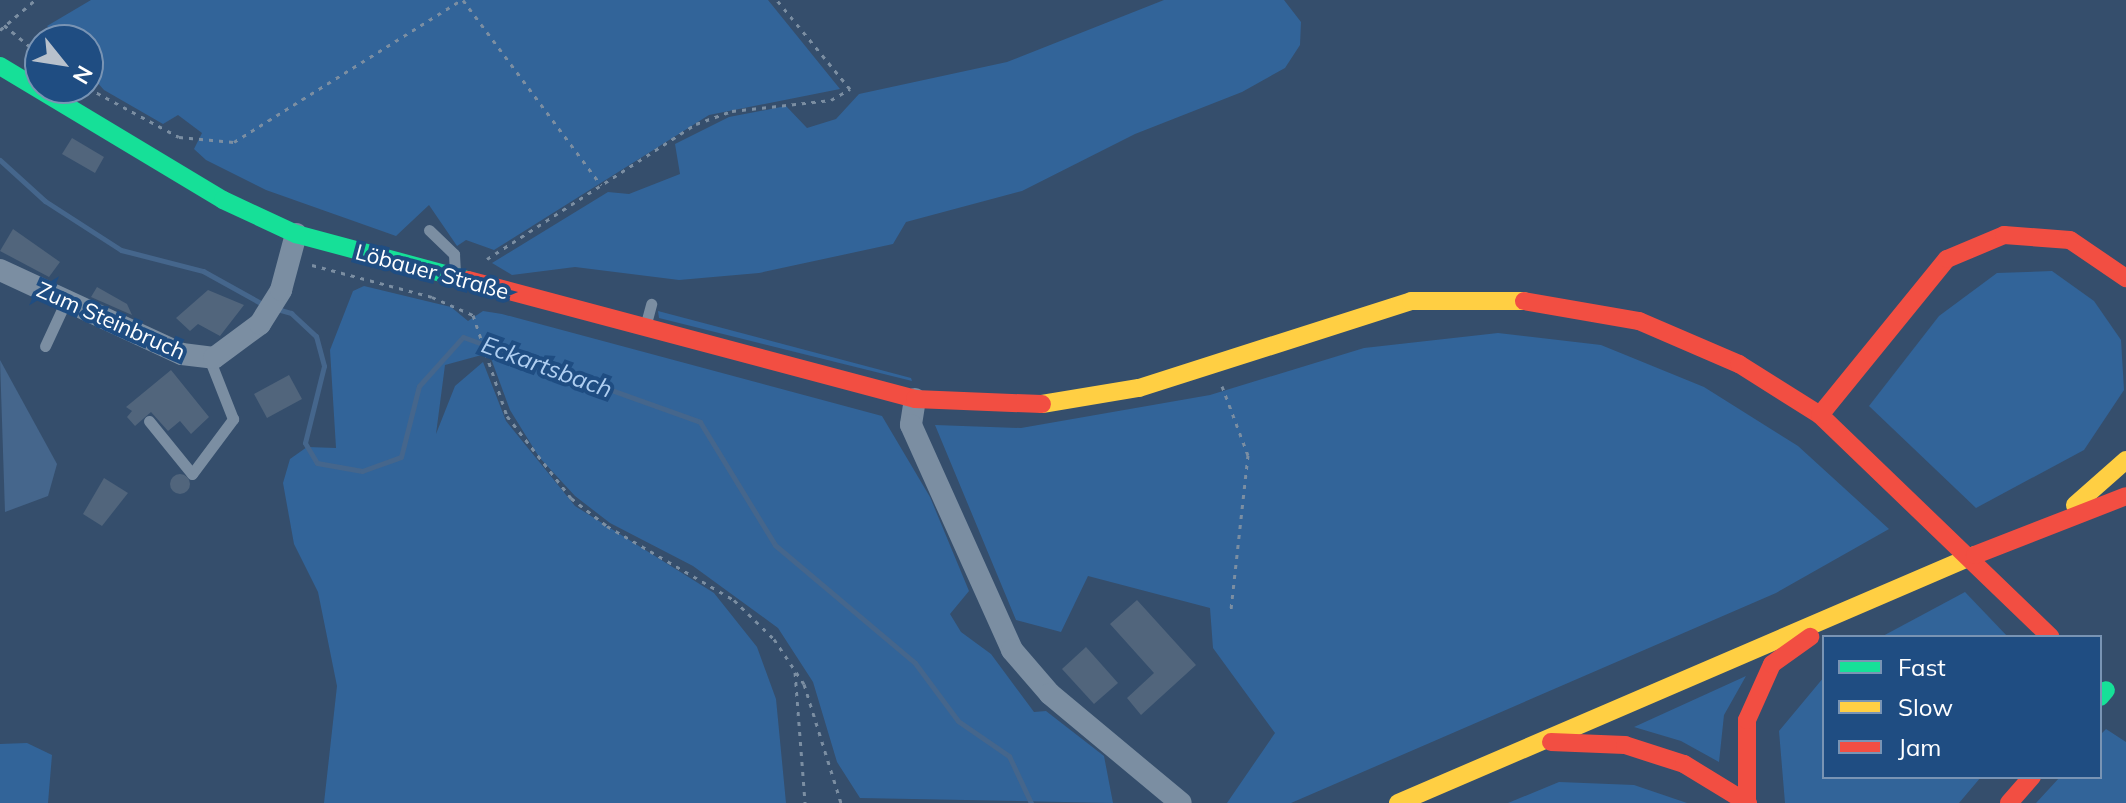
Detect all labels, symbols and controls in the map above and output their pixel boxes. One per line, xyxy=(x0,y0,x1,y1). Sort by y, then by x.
north arrow xyxy=(24,24,104,104)
text: N xyxy=(67,61,99,89)
street label: Löbauer Straße xyxy=(352,239,512,305)
street label: Zum Steinbruch xyxy=(33,276,189,366)
water label: Eckartsbach xyxy=(478,330,616,404)
legend xyxy=(1822,635,2102,779)
text: Fast xyxy=(1898,652,1946,682)
text: Slow xyxy=(1898,692,1953,722)
text: Jam xyxy=(1898,732,1941,762)

